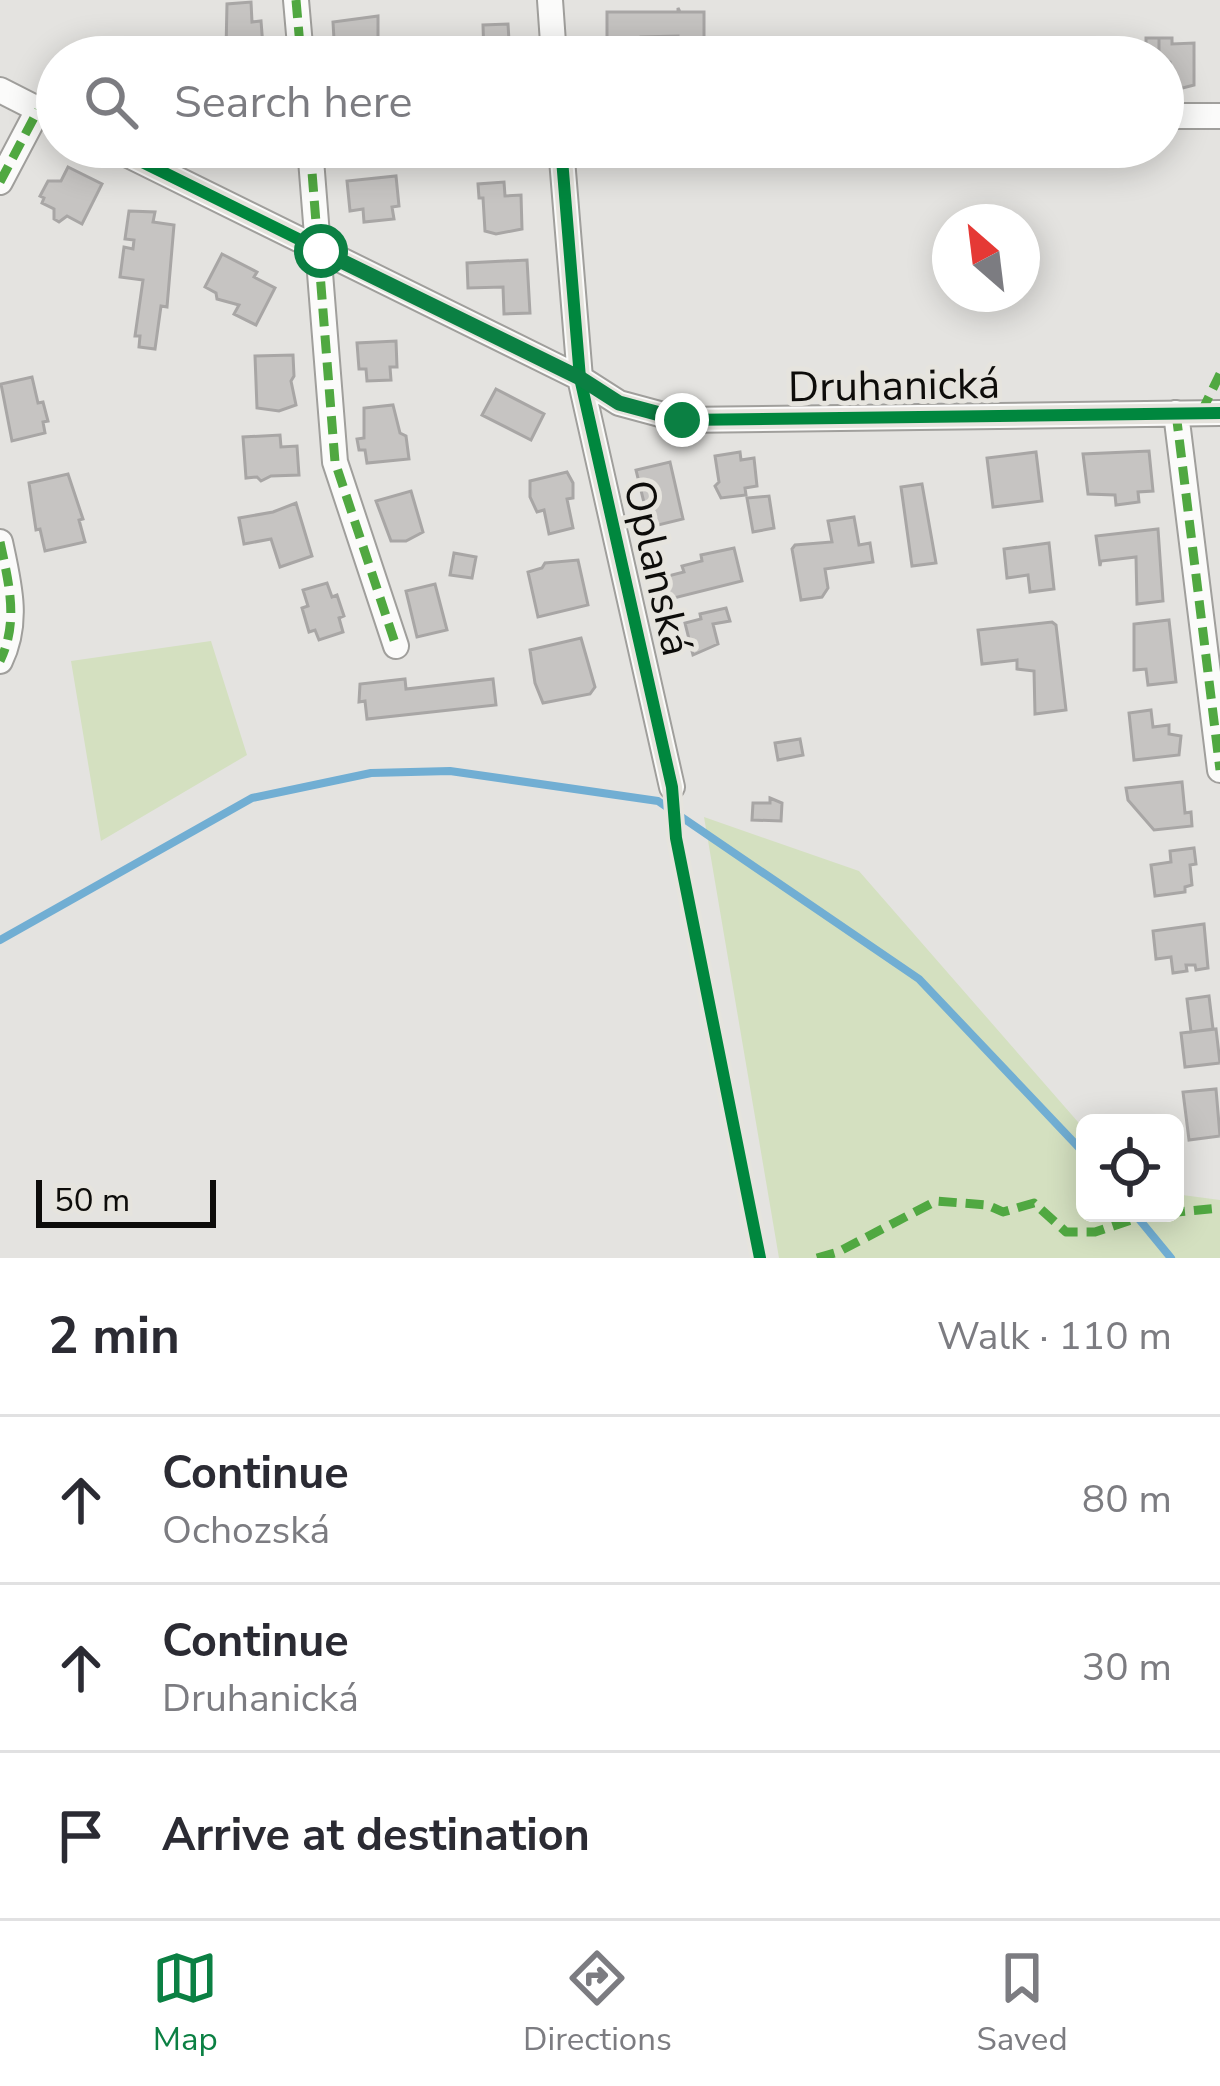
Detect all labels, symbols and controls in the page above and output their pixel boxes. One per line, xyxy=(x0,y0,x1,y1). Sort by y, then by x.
search box xyxy=(36,36,1184,168)
icon: search xyxy=(78,69,144,135)
text: Search here xyxy=(174,72,413,133)
north arrow xyxy=(932,204,1040,312)
route start xyxy=(294,224,348,278)
street label: Druhanická xyxy=(788,356,1000,416)
route end xyxy=(655,393,709,447)
street label: Oplanská xyxy=(609,475,705,661)
map controls xyxy=(1076,1114,1184,1222)
button: locate xyxy=(1076,1114,1184,1222)
scale bar xyxy=(36,1174,216,1227)
text: 50 m xyxy=(54,1178,130,1223)
text: 2 min xyxy=(48,1301,180,1371)
text: Walk · 110 m xyxy=(937,1310,1172,1363)
text: Continue xyxy=(162,1443,349,1504)
icon: ahead xyxy=(48,1467,114,1533)
text: 80 m xyxy=(1082,1473,1172,1526)
text: Ochozská xyxy=(162,1504,330,1557)
text: Continue xyxy=(162,1611,349,1672)
icon: ahead xyxy=(48,1635,114,1701)
text: 30 m xyxy=(1082,1641,1172,1694)
text: Druhanická xyxy=(162,1672,359,1725)
icon: arrive xyxy=(48,1803,114,1869)
text: Arrive at destination xyxy=(162,1805,590,1866)
tab: Map xyxy=(152,1945,218,2062)
tab: Directions xyxy=(523,1945,672,2062)
tab: Saved xyxy=(976,1945,1068,2062)

